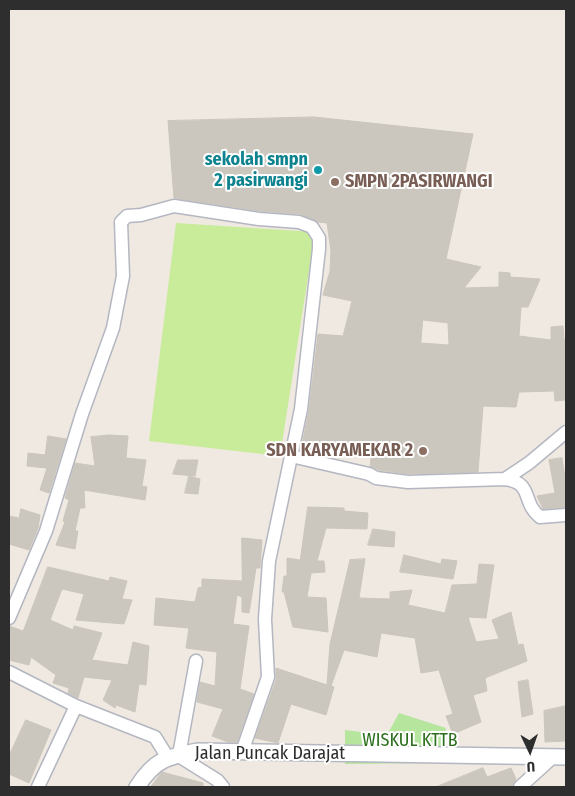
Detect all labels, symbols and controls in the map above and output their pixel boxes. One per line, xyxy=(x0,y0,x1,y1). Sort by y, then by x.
place label: sekolah smpn 2 pasirwangi xyxy=(205,149,308,192)
marker: sekolah smpn 2 pasirwangi xyxy=(312,164,324,176)
place label: SMPN 2PASIRWANGI xyxy=(345,171,492,193)
marker: SMPN 2PASIRWANGI xyxy=(329,176,341,188)
place label: SDN KARYAMEKAR 2 xyxy=(266,440,413,462)
marker: SDN KARYAMEKAR 2 xyxy=(417,445,429,457)
north arrow xyxy=(505,726,555,776)
park label: WISKUL KTTB xyxy=(362,730,458,752)
street label: Jalan Puncak Darajat xyxy=(195,743,345,765)
text: U xyxy=(526,758,535,775)

